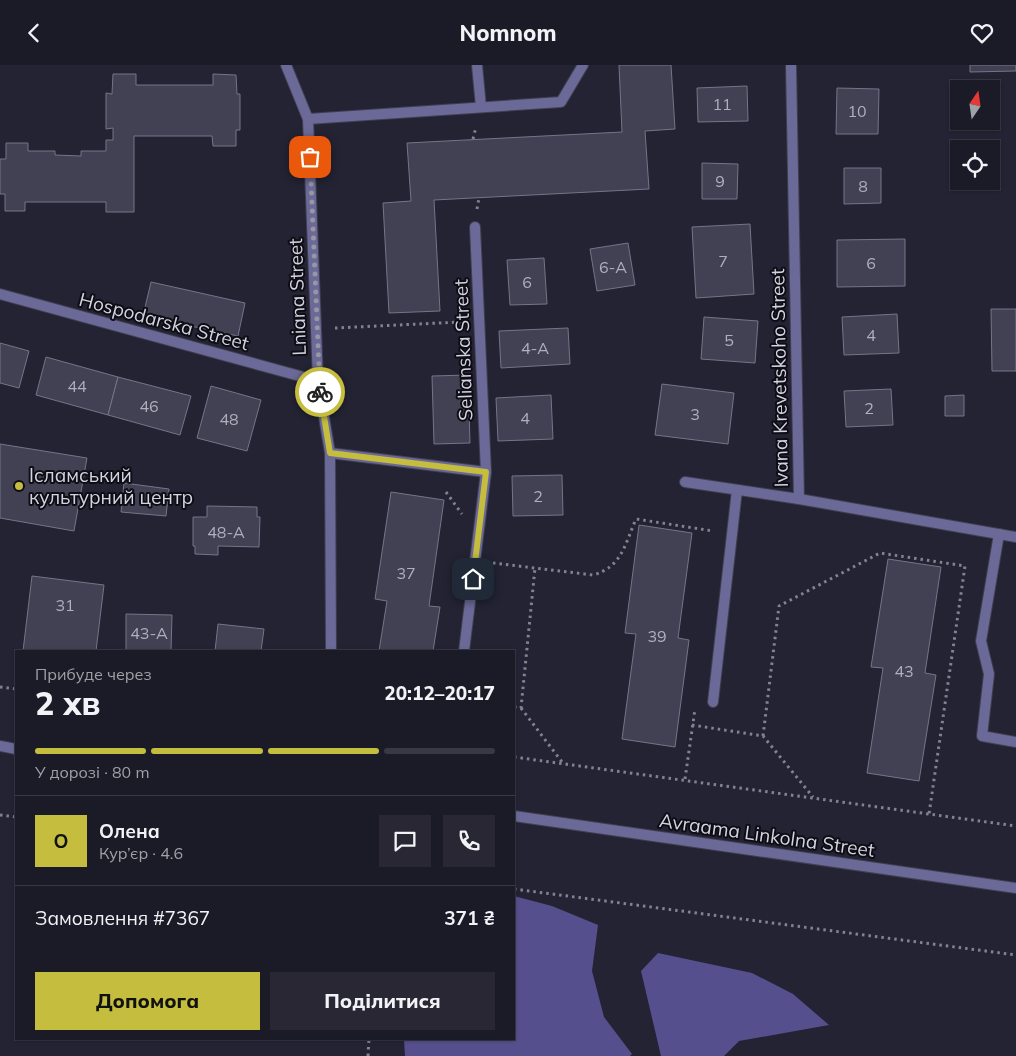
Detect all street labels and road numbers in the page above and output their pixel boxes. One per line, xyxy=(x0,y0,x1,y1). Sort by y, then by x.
street label: Lniana Street xyxy=(283,238,311,356)
street label: Ivana Krevetskoho Street xyxy=(765,268,793,488)
street label: Selianska Street xyxy=(449,278,477,421)
street label: Hospodarska Street xyxy=(77,287,252,355)
street label: Avraama Linkolna Street xyxy=(658,808,877,862)

